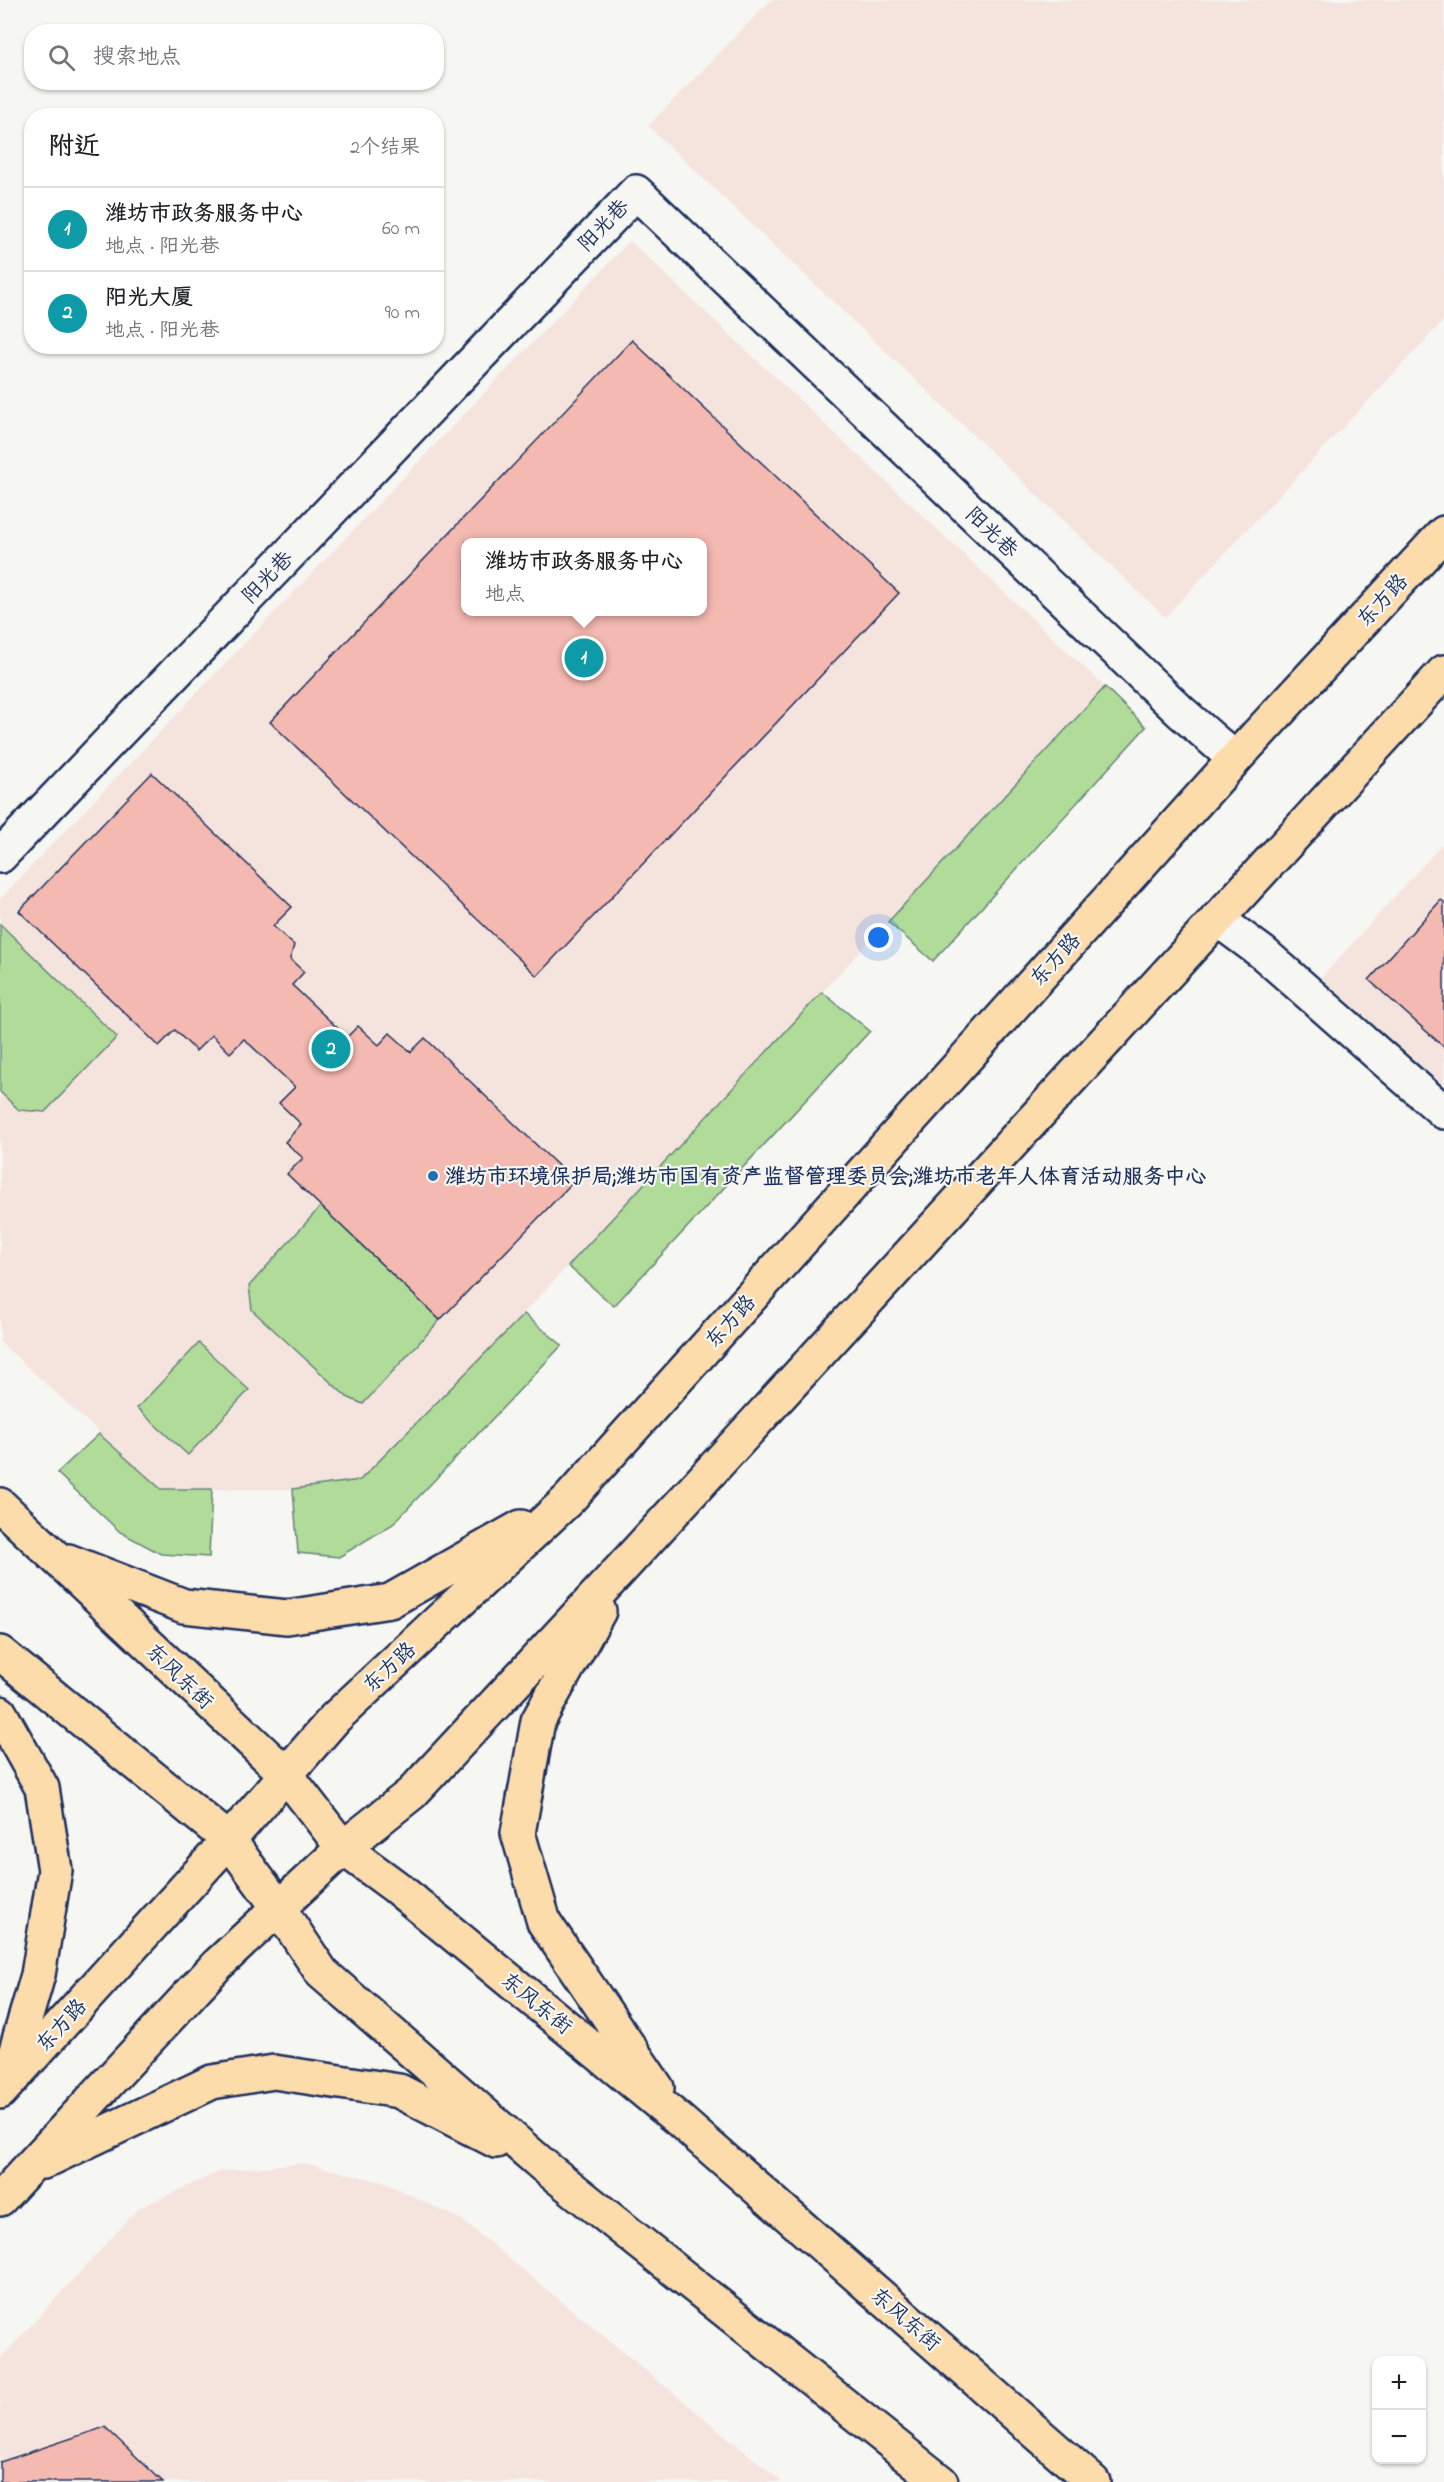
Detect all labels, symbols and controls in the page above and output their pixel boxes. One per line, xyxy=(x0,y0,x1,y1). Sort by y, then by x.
search box xyxy=(24,24,444,90)
icon: search xyxy=(45,41,78,74)
text: 搜索地点 xyxy=(93,42,181,74)
text: 附近 xyxy=(48,129,100,167)
text: 2个结果 xyxy=(350,134,420,163)
street label: 阳光巷 xyxy=(572,193,637,259)
text: 潍坊市政务服务中心 xyxy=(105,199,303,231)
text: 1 xyxy=(64,215,71,244)
text: 60 m xyxy=(382,215,420,244)
text: 地点 · 阳光巷 xyxy=(105,233,219,262)
text: 阳光大厦 xyxy=(105,283,193,315)
text: 2 xyxy=(63,299,72,328)
text: 90 m xyxy=(385,299,420,328)
text: 地点 · 阳光巷 xyxy=(105,317,219,346)
street label: 阳光巷 xyxy=(958,501,1024,566)
popup xyxy=(461,538,707,616)
street label: 阳光巷 xyxy=(236,545,301,611)
text: 潍坊市政务服务中心 xyxy=(485,547,683,579)
street label: 东方路 xyxy=(1351,568,1416,635)
text: 地点 xyxy=(485,581,525,610)
pin: 1 xyxy=(564,636,604,680)
your location xyxy=(864,923,893,952)
street label: 东方路 xyxy=(1024,927,1089,994)
pin: 2 xyxy=(312,1026,350,1072)
place label: 潍坊市环境保护局;潍坊市国有资产监督管理委员会;潍坊市老年人体育活动服务中心 xyxy=(445,1163,1206,1193)
marker: 潍坊市环境保护局;潍坊市国有资产监督管理委员会;潍坊市老年人体育活动服务中心 xyxy=(426,1169,440,1183)
street label: 东方路 xyxy=(699,1289,764,1356)
street label: 东方路 xyxy=(357,1636,424,1701)
street label: 东风东街 xyxy=(138,1637,219,1717)
street label: 东风东街 xyxy=(494,1966,578,2043)
street label: 东方路 xyxy=(30,1993,95,2060)
street label: 东风东街 xyxy=(863,2282,946,2359)
map controls xyxy=(1372,2356,1426,2464)
button: + xyxy=(1372,2356,1426,2410)
button: − xyxy=(1372,2410,1426,2464)

